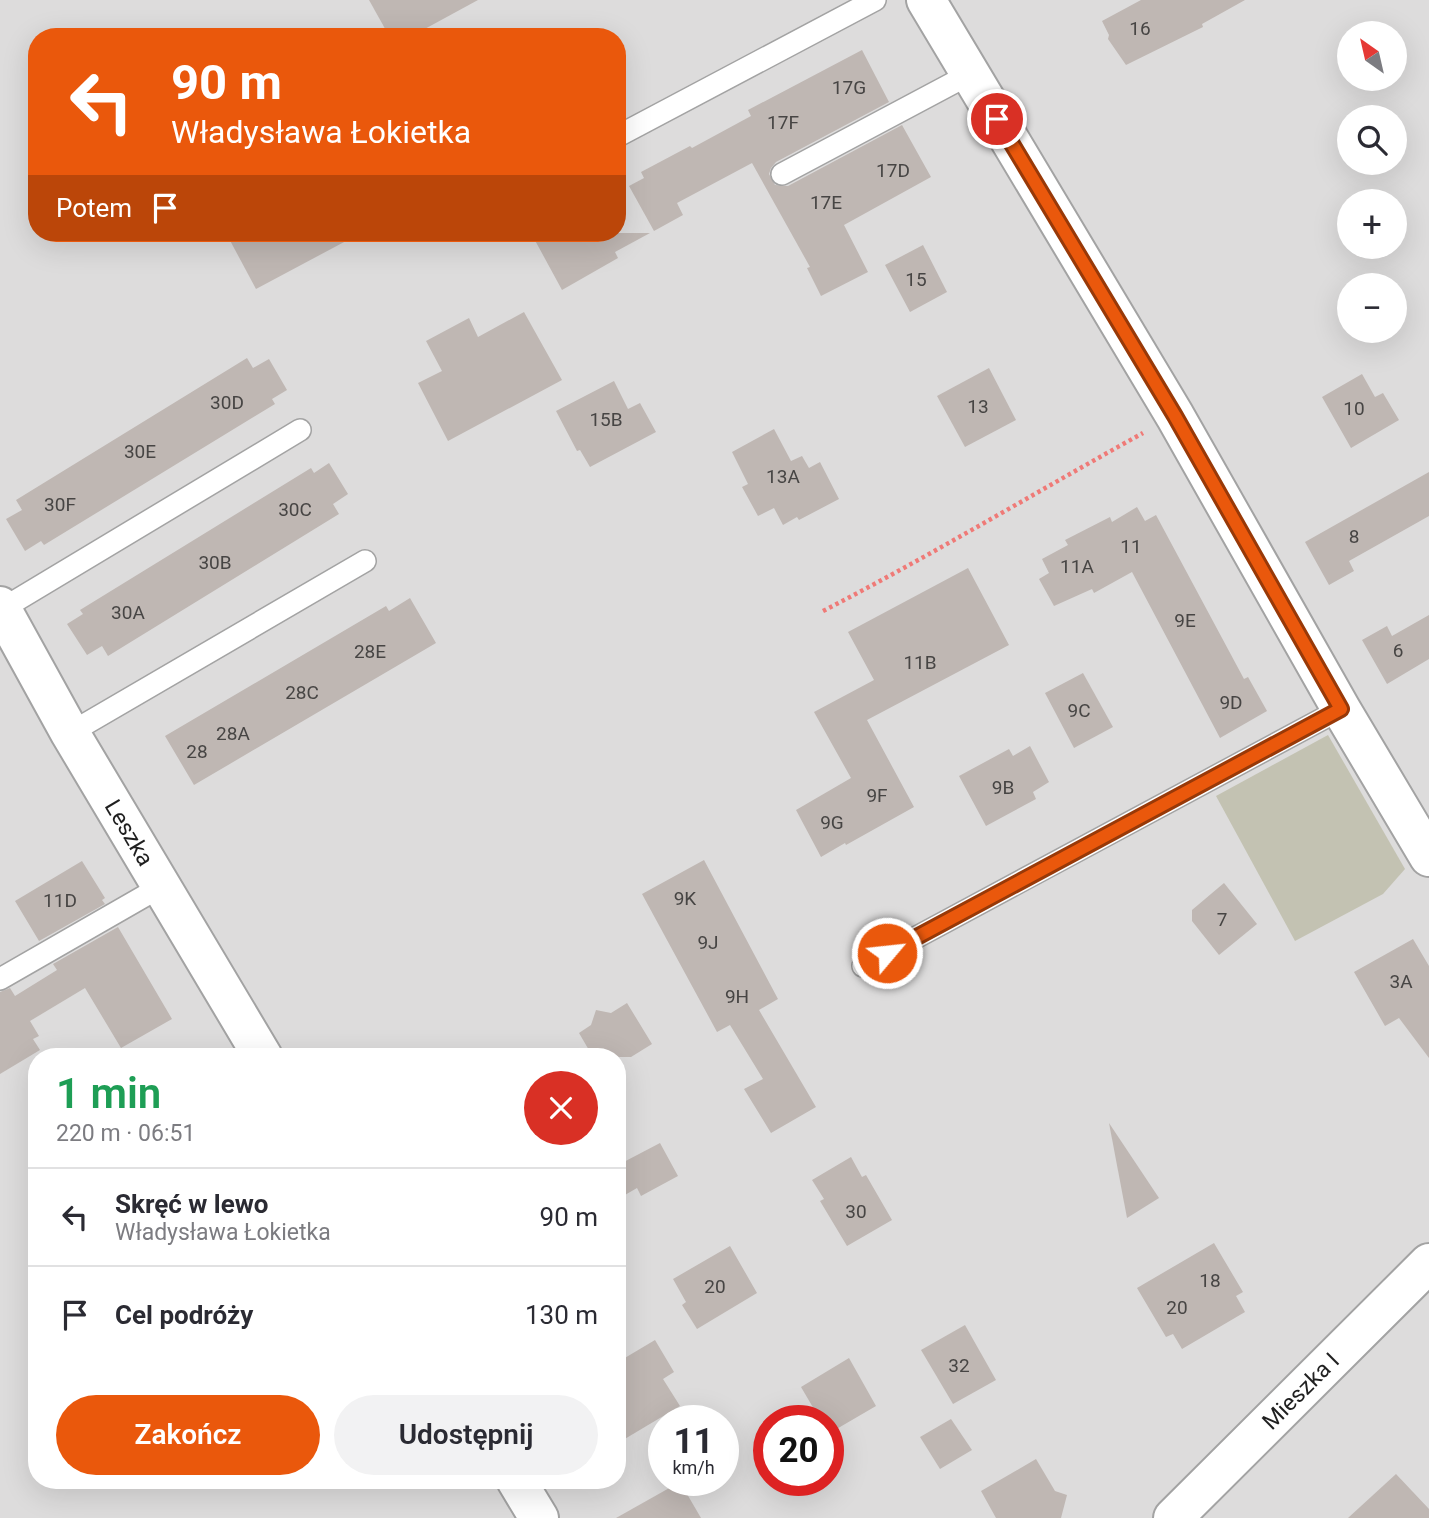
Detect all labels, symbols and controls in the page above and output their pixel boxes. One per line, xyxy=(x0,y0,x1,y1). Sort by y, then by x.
house number: 16 xyxy=(1129,17,1151,40)
north arrow xyxy=(1337,21,1407,91)
map controls xyxy=(1337,21,1407,343)
text: 90 m xyxy=(171,54,282,111)
icon: left xyxy=(56,56,147,147)
house number: 17G xyxy=(832,76,866,99)
pin xyxy=(967,89,1027,149)
icon: arrive xyxy=(978,100,1016,138)
button: search xyxy=(1337,105,1407,175)
house number: 17F xyxy=(767,111,799,134)
text: Władysława Łokietka xyxy=(171,113,471,151)
house number: 17D xyxy=(876,159,910,182)
icon: arrive xyxy=(146,189,184,227)
button: + xyxy=(1337,189,1407,259)
house number: 17E xyxy=(810,191,842,214)
text: Potem xyxy=(56,193,132,223)
house number: 15 xyxy=(905,268,927,291)
button: − xyxy=(1337,273,1407,343)
house number: 30D xyxy=(210,391,244,414)
house number: 13 xyxy=(967,395,989,418)
house number: 10 xyxy=(1343,397,1365,420)
house number: 15B xyxy=(589,408,623,431)
house number: 30E xyxy=(124,440,156,463)
house number: 13A xyxy=(766,465,800,488)
house number: 30F xyxy=(44,493,76,516)
house number: 30C xyxy=(278,498,312,521)
house number: 8 xyxy=(1349,525,1359,548)
house number: 11 xyxy=(1120,535,1142,558)
house number: 30B xyxy=(198,551,232,574)
house number: 11A xyxy=(1060,555,1094,578)
house number: 30A xyxy=(111,601,145,624)
house number: 9E xyxy=(1174,609,1196,632)
house number: 6 xyxy=(1393,639,1403,662)
house number: 28E xyxy=(354,640,386,663)
house number: 11B xyxy=(903,651,937,674)
house number: 28C xyxy=(285,681,319,704)
house number: 9D xyxy=(1219,691,1243,714)
house number: 9C xyxy=(1067,699,1091,722)
house number: 28A xyxy=(216,722,250,745)
house number: 28 xyxy=(186,740,208,763)
house number: 9B xyxy=(992,776,1014,799)
house number: 9F xyxy=(866,784,888,807)
street label: Leszka xyxy=(99,795,159,871)
house number: 9G xyxy=(820,811,844,834)
house number: 9K xyxy=(674,887,696,910)
house number: 11D xyxy=(43,889,77,912)
house number: 7 xyxy=(1217,908,1227,931)
position arrow xyxy=(850,916,924,990)
house number: 9J xyxy=(697,931,719,954)
house number: 3A xyxy=(1389,970,1413,993)
house number: 9H xyxy=(725,985,749,1008)
text: 1 min xyxy=(56,1069,161,1118)
button: close xyxy=(524,1071,598,1145)
text: 220 m · 06:51 xyxy=(56,1120,195,1147)
text: Skręć w lewo xyxy=(115,1189,268,1219)
icon: left xyxy=(56,1198,94,1236)
house number: 30 xyxy=(845,1200,867,1223)
text: 90 m xyxy=(540,1202,598,1232)
text: Władysława Łokietka xyxy=(115,1219,331,1246)
house number: 18 xyxy=(1199,1269,1221,1292)
house number: 20 xyxy=(704,1275,726,1298)
icon: arrive xyxy=(56,1296,94,1334)
house number: 20 xyxy=(1166,1296,1188,1319)
text: Cel podróży xyxy=(115,1300,253,1330)
text: 130 m xyxy=(525,1300,598,1330)
street label: Mieszka I xyxy=(1257,1347,1345,1435)
house number: 32 xyxy=(948,1354,970,1377)
button: Zakończ xyxy=(56,1395,320,1475)
button: Udostępnij xyxy=(334,1395,598,1475)
speed limit sign: 20 xyxy=(753,1405,844,1496)
text: 11 xyxy=(673,1421,714,1462)
text: km/h xyxy=(672,1457,715,1478)

